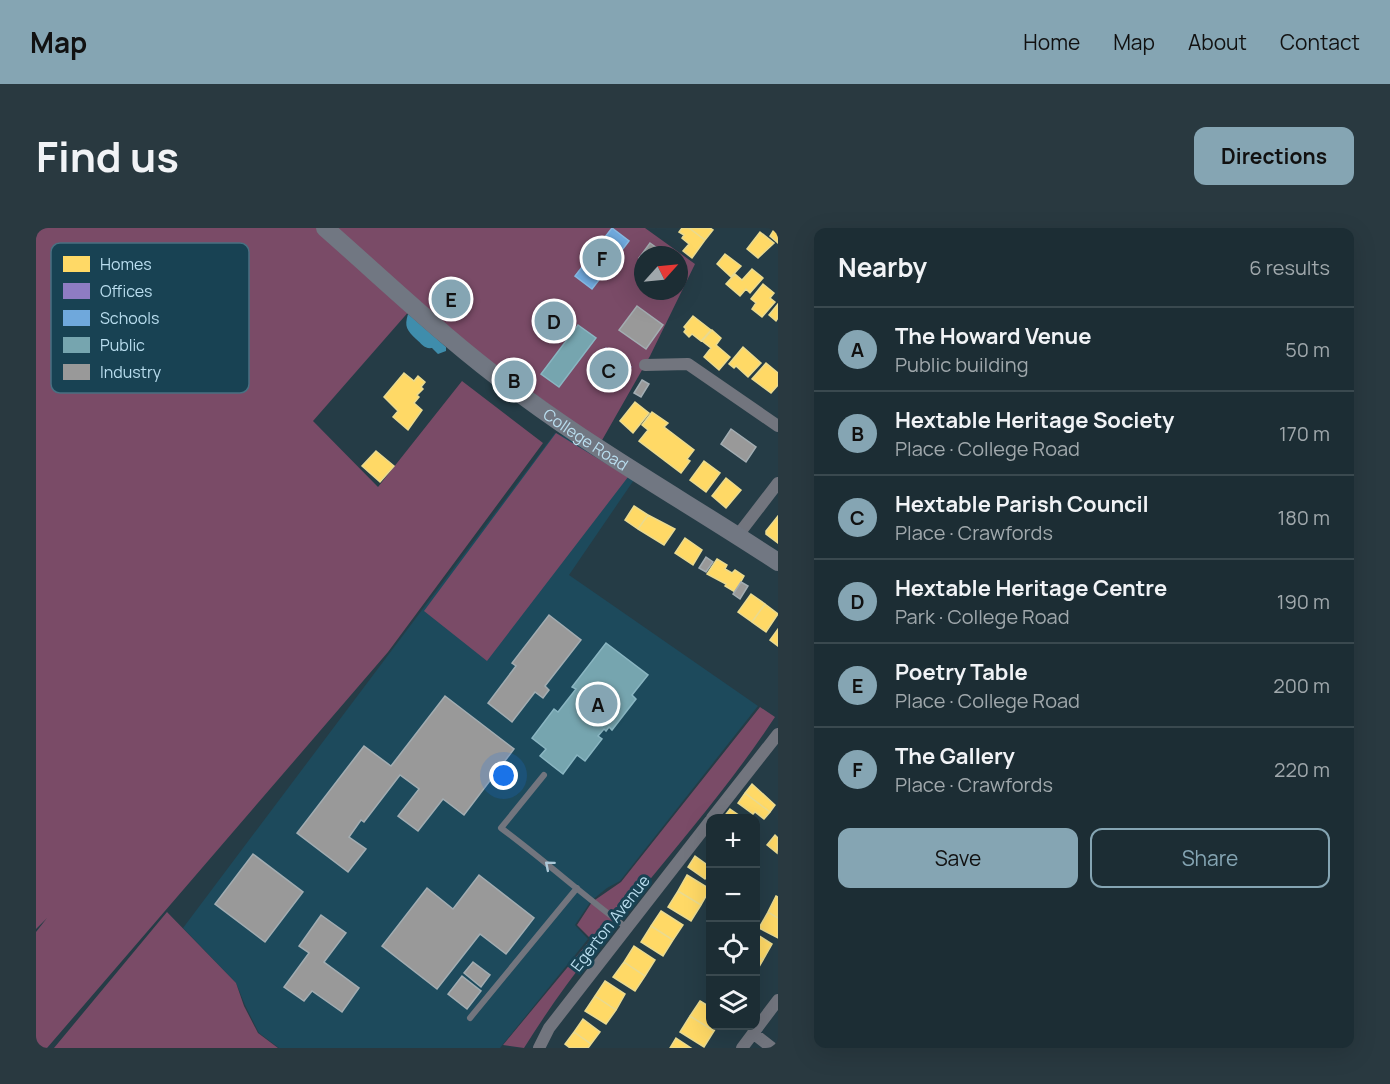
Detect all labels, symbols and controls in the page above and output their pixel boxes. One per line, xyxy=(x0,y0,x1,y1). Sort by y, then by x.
text: Map xyxy=(30,23,87,61)
text: Home xyxy=(1023,28,1080,56)
text: Map xyxy=(1113,28,1155,56)
text: About xyxy=(1188,28,1247,56)
text: Contact xyxy=(1280,28,1360,56)
text: Find us xyxy=(36,127,179,185)
button: Directions xyxy=(1194,127,1354,185)
pin: F xyxy=(582,236,622,280)
legend xyxy=(51,243,249,393)
north arrow xyxy=(634,246,688,300)
text: Nearby xyxy=(838,249,927,285)
text: Homes xyxy=(100,253,152,275)
text: 6 results xyxy=(1249,254,1330,281)
pin: E xyxy=(432,276,470,322)
text: Offices xyxy=(100,280,153,302)
pin: D xyxy=(534,298,574,344)
text: Schools xyxy=(100,307,159,329)
text: The Howard Venue xyxy=(895,321,1091,351)
text: Public xyxy=(100,334,145,356)
text: A xyxy=(851,336,864,363)
text: 50 m xyxy=(1285,336,1330,363)
pin: C xyxy=(590,348,628,392)
text: Public building xyxy=(895,351,1029,378)
pin: B xyxy=(494,358,534,402)
text: Industry xyxy=(100,361,162,383)
street label: College Road xyxy=(539,403,632,476)
text: Hextable Heritage Society xyxy=(895,405,1174,435)
text: B xyxy=(851,420,864,447)
text: 170 m xyxy=(1279,420,1330,447)
text: Place · College Road xyxy=(895,435,1080,462)
text: Hextable Parish Council xyxy=(895,489,1149,519)
text: C xyxy=(850,504,865,531)
text: 180 m xyxy=(1277,504,1330,531)
text: Place · Crawfords xyxy=(895,519,1053,546)
text: Hextable Heritage Centre xyxy=(895,573,1167,603)
text: D xyxy=(850,588,865,615)
text: 190 m xyxy=(1277,588,1330,615)
text: Park · College Road xyxy=(895,603,1069,630)
text: Poetry Table xyxy=(895,657,1028,687)
text: E xyxy=(852,672,863,699)
text: 200 m xyxy=(1273,672,1330,699)
pin: A xyxy=(578,682,618,726)
text: Place · College Road xyxy=(895,687,1080,714)
text: The Gallery xyxy=(895,741,1015,771)
text: F xyxy=(852,756,863,783)
text: 220 m xyxy=(1274,756,1330,783)
your location xyxy=(489,761,518,790)
text: Place · Crawfords xyxy=(895,771,1053,798)
map controls xyxy=(706,814,760,1030)
button: + xyxy=(706,814,760,868)
button: Save xyxy=(838,828,1078,888)
button: Share xyxy=(1090,828,1330,888)
one-way arrow xyxy=(544,861,555,872)
button: − xyxy=(706,868,760,922)
street label: Egerton Avenue xyxy=(565,870,655,976)
button: locate xyxy=(706,922,760,976)
button: layers xyxy=(706,976,760,1030)

